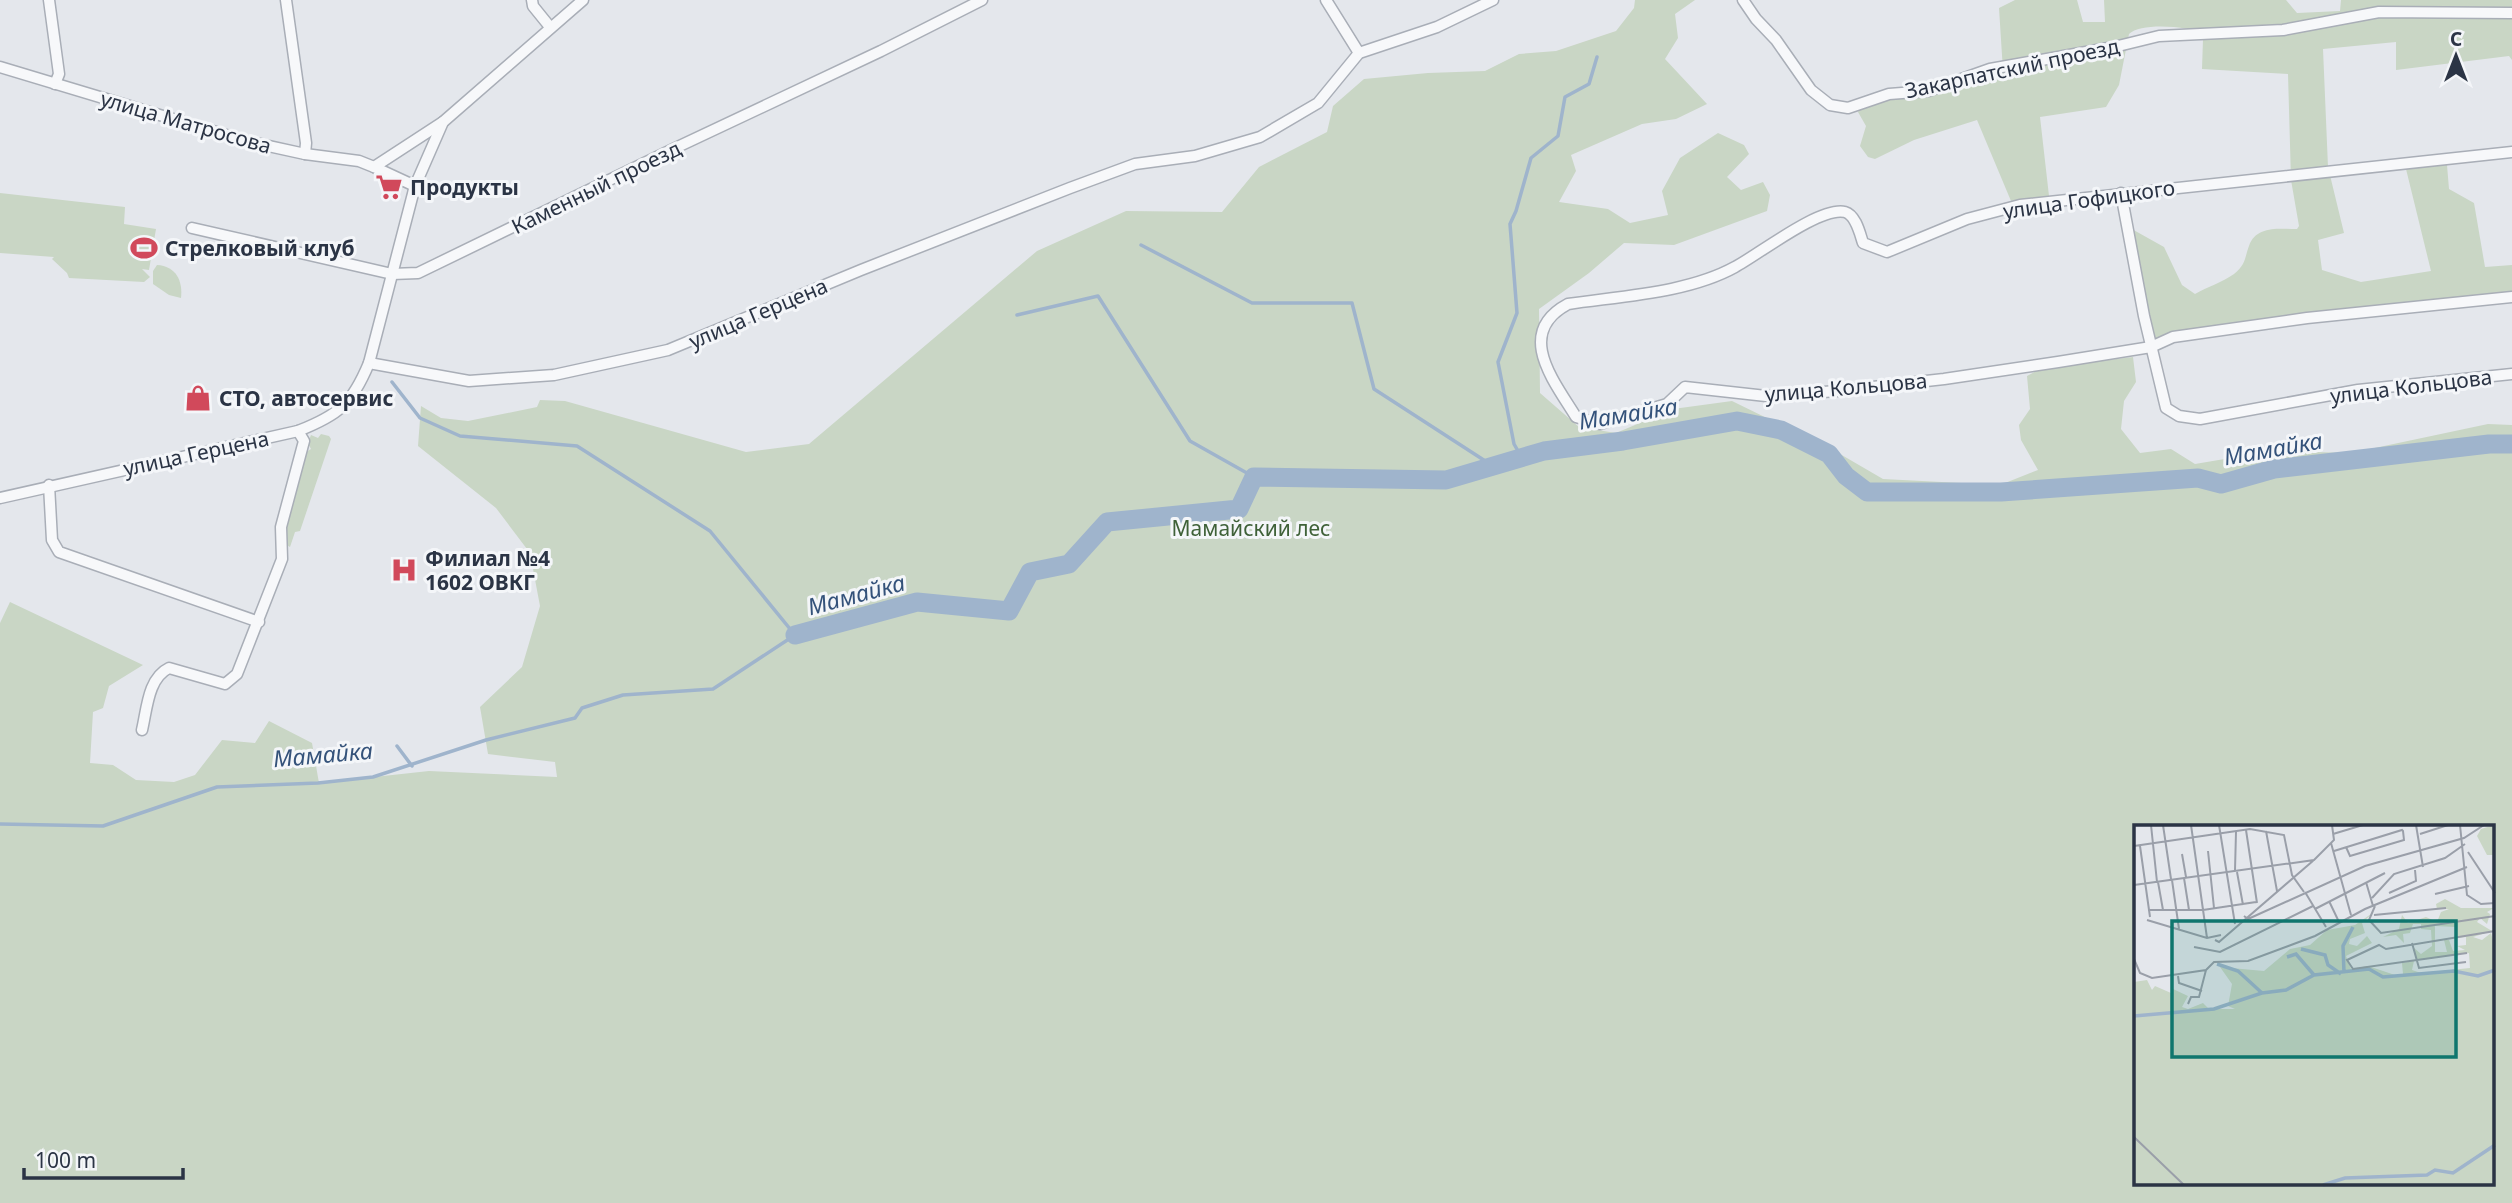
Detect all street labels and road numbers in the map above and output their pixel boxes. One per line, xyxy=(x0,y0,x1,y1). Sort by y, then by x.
street label: Закарпатский проезд xyxy=(1902,32,2122,104)
street label: улица Матросова xyxy=(97,84,275,160)
street label: Каменный проезд xyxy=(507,134,686,240)
street label: улица Гофицкого xyxy=(2001,173,2177,225)
street label: улица Герцена xyxy=(684,271,832,355)
street label: улица Кольцова xyxy=(2329,362,2493,410)
street label: улица Кольцова xyxy=(1764,366,1928,408)
street label: улица Герцена xyxy=(121,424,271,482)

